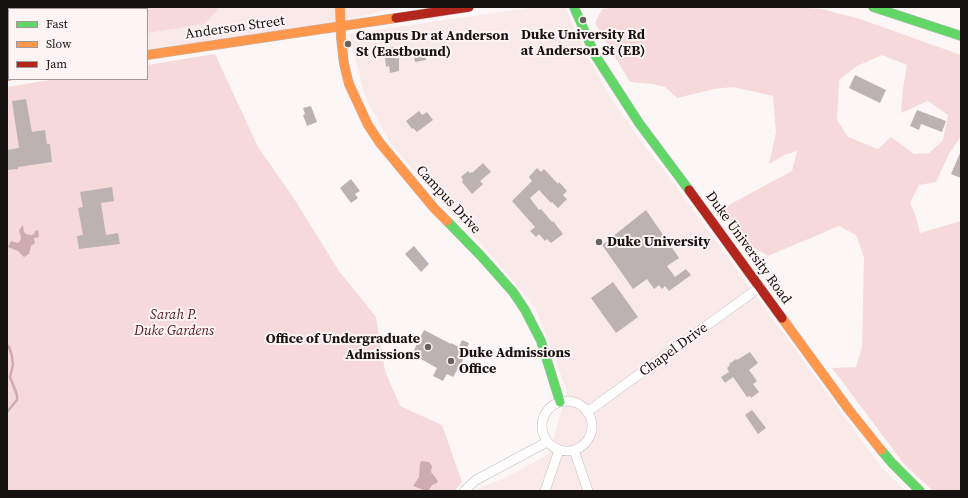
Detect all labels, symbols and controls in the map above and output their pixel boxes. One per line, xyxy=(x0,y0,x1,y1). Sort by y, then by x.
legend xyxy=(8,8,148,80)
street label: Anderson Street xyxy=(184,13,286,43)
marker: Duke University Rd at Anderson St (EB) xyxy=(578,15,588,25)
text: Fast xyxy=(46,16,68,32)
place label: Duke University Rd at Anderson St (EB) xyxy=(521,27,645,60)
place label: Campus Dr at Anderson St (Eastbound) xyxy=(356,28,509,60)
text: Slow xyxy=(46,36,71,52)
marker: Campus Dr at Anderson St (Eastbound) xyxy=(343,39,353,49)
text: Jam xyxy=(46,56,67,72)
street label: Campus Drive xyxy=(412,162,484,238)
street label: Duke University Road xyxy=(702,189,794,307)
place label: Duke University xyxy=(607,234,710,250)
marker: Duke University xyxy=(594,237,604,247)
park label: Sarah P. Duke Gardens xyxy=(134,307,214,340)
street label: Chapel Drive xyxy=(637,320,711,380)
place label: Office of Undergraduate Admissions xyxy=(266,331,420,364)
marker: Office of Undergraduate Admissions xyxy=(423,342,433,352)
place label: Duke Admissions Office xyxy=(459,345,570,378)
marker: Duke Admissions Office xyxy=(446,356,456,366)

